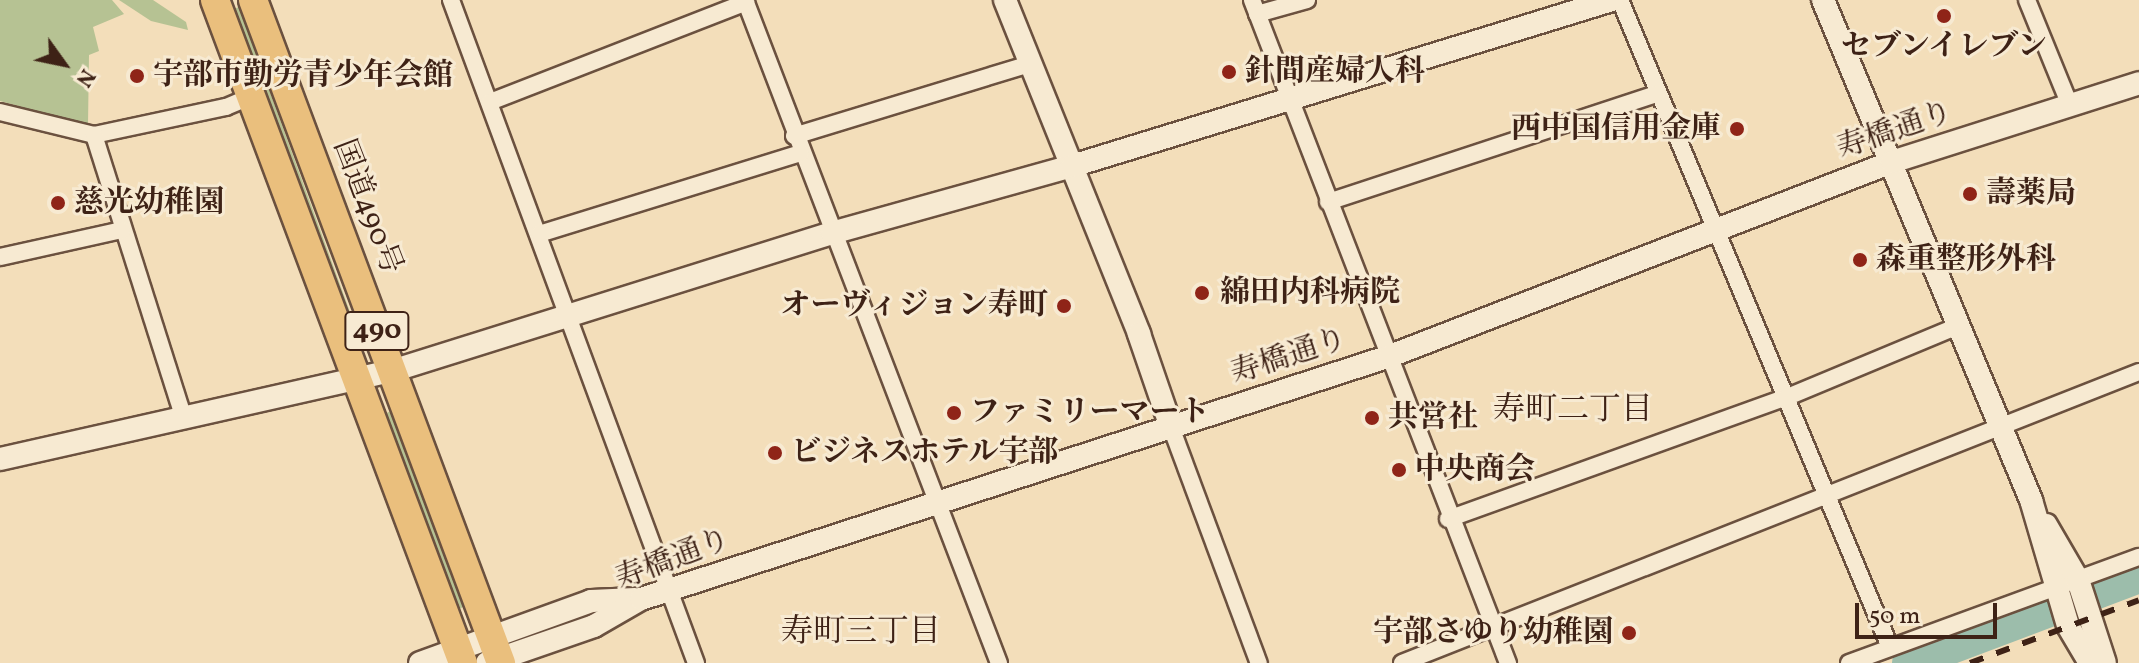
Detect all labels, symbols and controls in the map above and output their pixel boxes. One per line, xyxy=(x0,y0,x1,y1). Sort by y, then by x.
marker: セブンイレブン xyxy=(1935,7,1953,25)
north arrow xyxy=(24,24,104,104)
place label: セブンイレブン xyxy=(1839,29,2049,65)
place label: 針間産婦人科 xyxy=(1245,54,1425,90)
place label: 宇部市勤労青少年会館 xyxy=(153,58,453,94)
text: N xyxy=(67,62,102,92)
marker: 針間産婦人科 xyxy=(1220,63,1238,81)
marker: 宇部市勤労青少年会館 xyxy=(128,67,146,85)
street label: 寿橋通り xyxy=(1832,94,1958,168)
place label: 西中国信用金庫 xyxy=(1511,111,1721,147)
marker: 西中国信用金庫 xyxy=(1728,120,1746,138)
street label: 国道490号 xyxy=(325,135,409,279)
place label: 壽薬局 xyxy=(1986,176,2076,212)
place label: 慈光幼稚園 xyxy=(74,185,224,221)
marker: 壽薬局 xyxy=(1961,185,1979,203)
marker: 慈光幼稚園 xyxy=(49,194,67,212)
place label: 森重整形外科 xyxy=(1876,242,2056,278)
marker: 森重整形外科 xyxy=(1851,251,1869,269)
place label: 綿田内科病院 xyxy=(1220,275,1400,311)
marker: 綿田内科病院 xyxy=(1191,282,1213,304)
place label: オーヴィジョン寿町 xyxy=(778,288,1048,324)
marker: オーヴィジョン寿町 xyxy=(1055,297,1073,315)
road number: 490 xyxy=(343,307,411,355)
street label: 寿橋通り xyxy=(1226,321,1352,393)
district label: 寿町二丁目 xyxy=(1493,392,1653,430)
place label: ファミリーマート xyxy=(970,395,1210,431)
place label: 共営社 xyxy=(1388,400,1478,436)
marker: ファミリーマート xyxy=(945,404,963,422)
marker: 共営社 xyxy=(1363,409,1381,427)
place label: ビジネスホテル宇部 xyxy=(791,435,1061,471)
marker: ビジネスホテル宇部 xyxy=(766,444,784,462)
place label: 中央商会 xyxy=(1415,452,1535,488)
marker: 中央商会 xyxy=(1390,461,1408,479)
street label: 寿橋通り xyxy=(611,522,735,598)
scale bar xyxy=(1859,587,2001,637)
text: 50 m xyxy=(1869,600,1921,634)
district label: 寿町三丁目 xyxy=(781,614,941,652)
place label: 宇部さゆり幼稚園 xyxy=(1373,615,1613,651)
marker: 宇部さゆり幼稚園 xyxy=(1620,624,1638,642)

